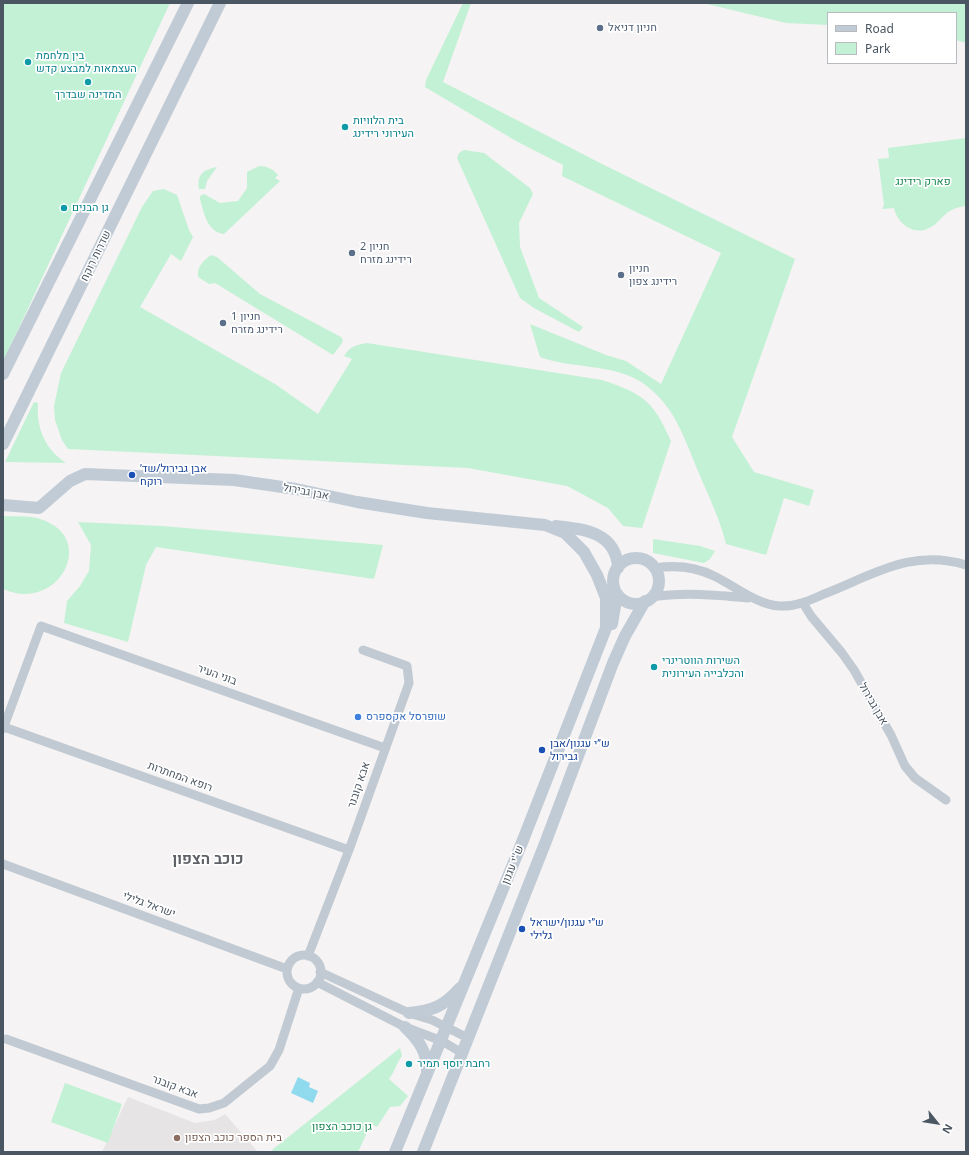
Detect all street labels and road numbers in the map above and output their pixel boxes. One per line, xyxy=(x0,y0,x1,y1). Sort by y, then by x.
street label: שדרות רוקח xyxy=(78,228,114,284)
street label: אבן גבירול xyxy=(282,481,330,503)
street label: בוני העיר xyxy=(196,662,238,688)
street label: אבן גבירול xyxy=(856,681,890,727)
street label: רופא המחתרות xyxy=(146,759,214,795)
street label: אבא קובנר xyxy=(345,760,373,810)
street label: ש''י עגנון xyxy=(499,844,527,886)
street label: ישראל גלילי xyxy=(121,889,177,921)
street label: אבא קובנר xyxy=(150,1073,200,1101)

